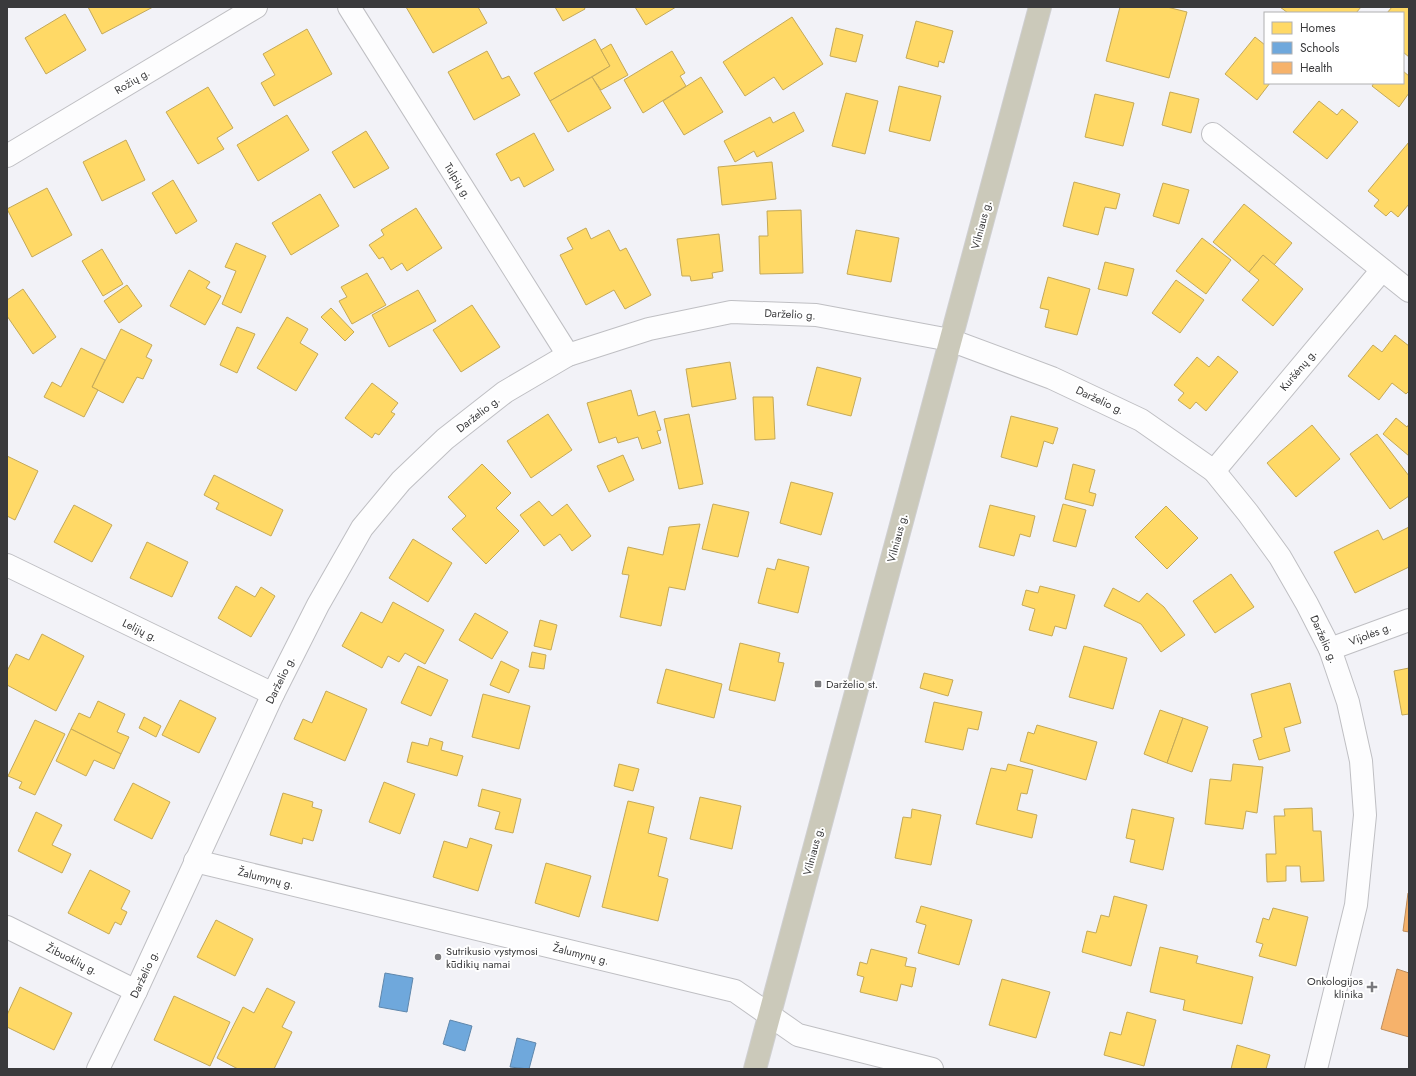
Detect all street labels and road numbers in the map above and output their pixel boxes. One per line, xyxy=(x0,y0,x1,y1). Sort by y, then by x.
street label: Rožių g. xyxy=(111,64,153,98)
street label: Tulpių g. xyxy=(441,160,475,202)
street label: Vilniaus g. xyxy=(967,199,995,251)
street label: Darželio g. xyxy=(764,305,816,323)
street label: Kuršėnų g. xyxy=(1276,346,1320,394)
street label: Darželio g. xyxy=(1073,382,1127,418)
street label: Darželio g. xyxy=(453,392,503,436)
street label: Vilniaus g. xyxy=(883,512,911,564)
street label: Darželio g. xyxy=(1306,612,1342,666)
street label: Lelijų g. xyxy=(120,615,160,645)
street label: Vijolės g. xyxy=(1346,619,1394,649)
street label: Darželio g. xyxy=(262,653,298,707)
street label: Vilniaus g. xyxy=(799,825,827,877)
street label: Žalumynų g. xyxy=(236,863,296,893)
street label: Žalumynų g. xyxy=(551,939,611,969)
street label: Žibuoklių g. xyxy=(43,940,101,978)
street label: Darželio g. xyxy=(126,947,162,1001)

